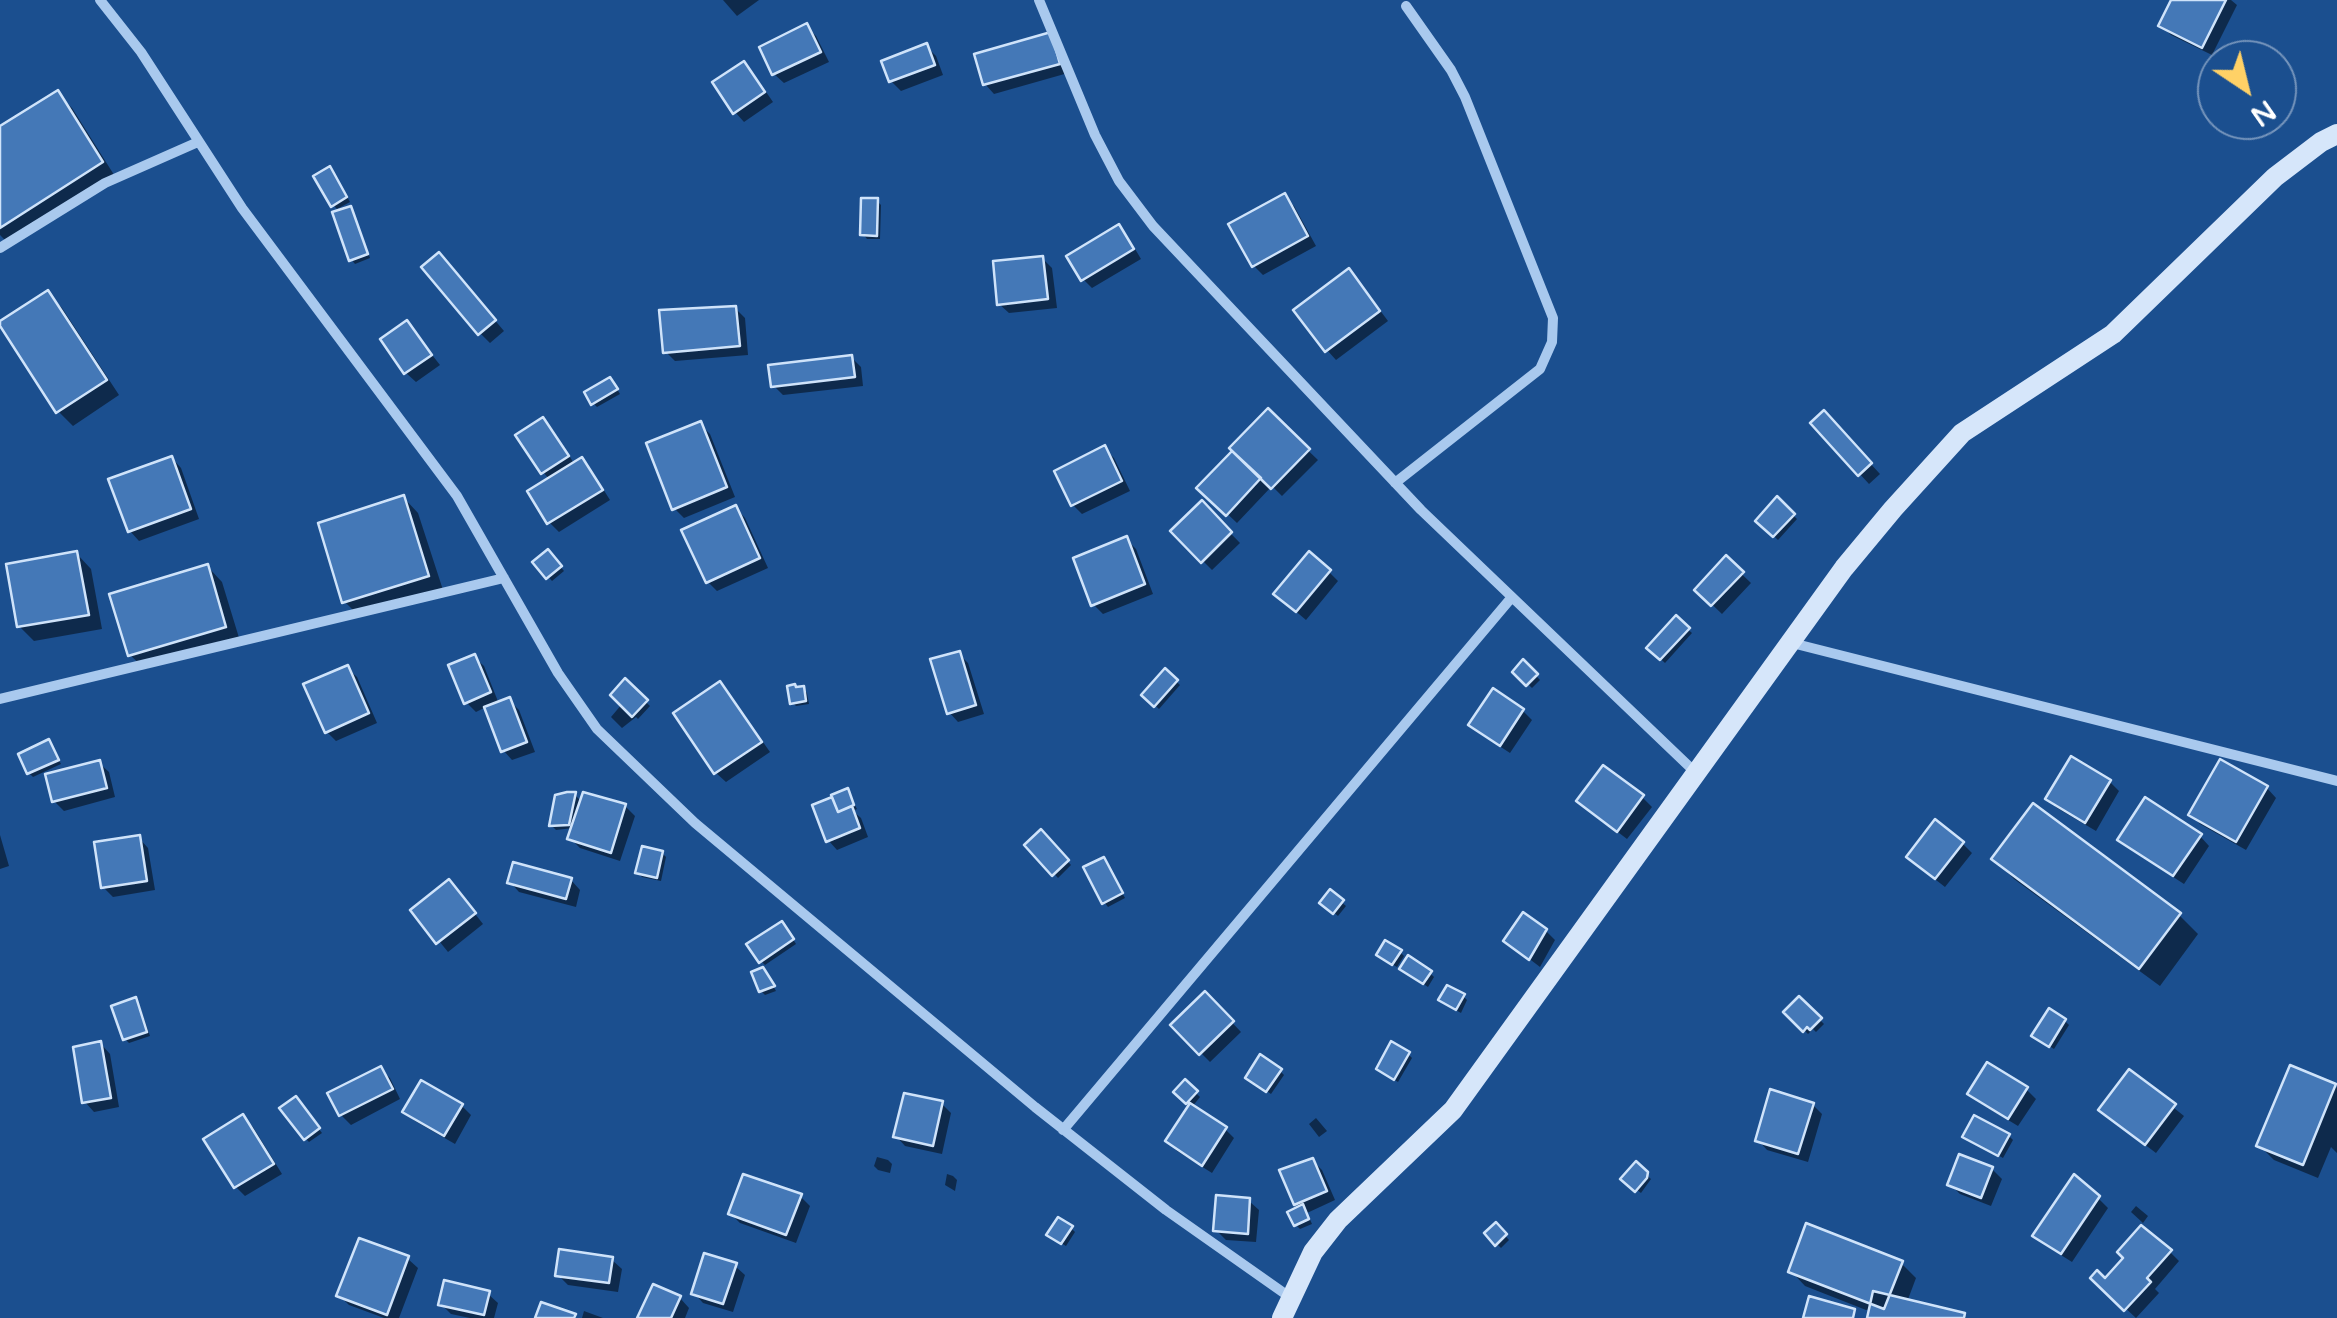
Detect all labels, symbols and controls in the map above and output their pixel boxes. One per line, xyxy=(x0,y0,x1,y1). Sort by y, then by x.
north arrow xyxy=(2197,40,2297,140)
text: N xyxy=(2244,93,2282,133)

